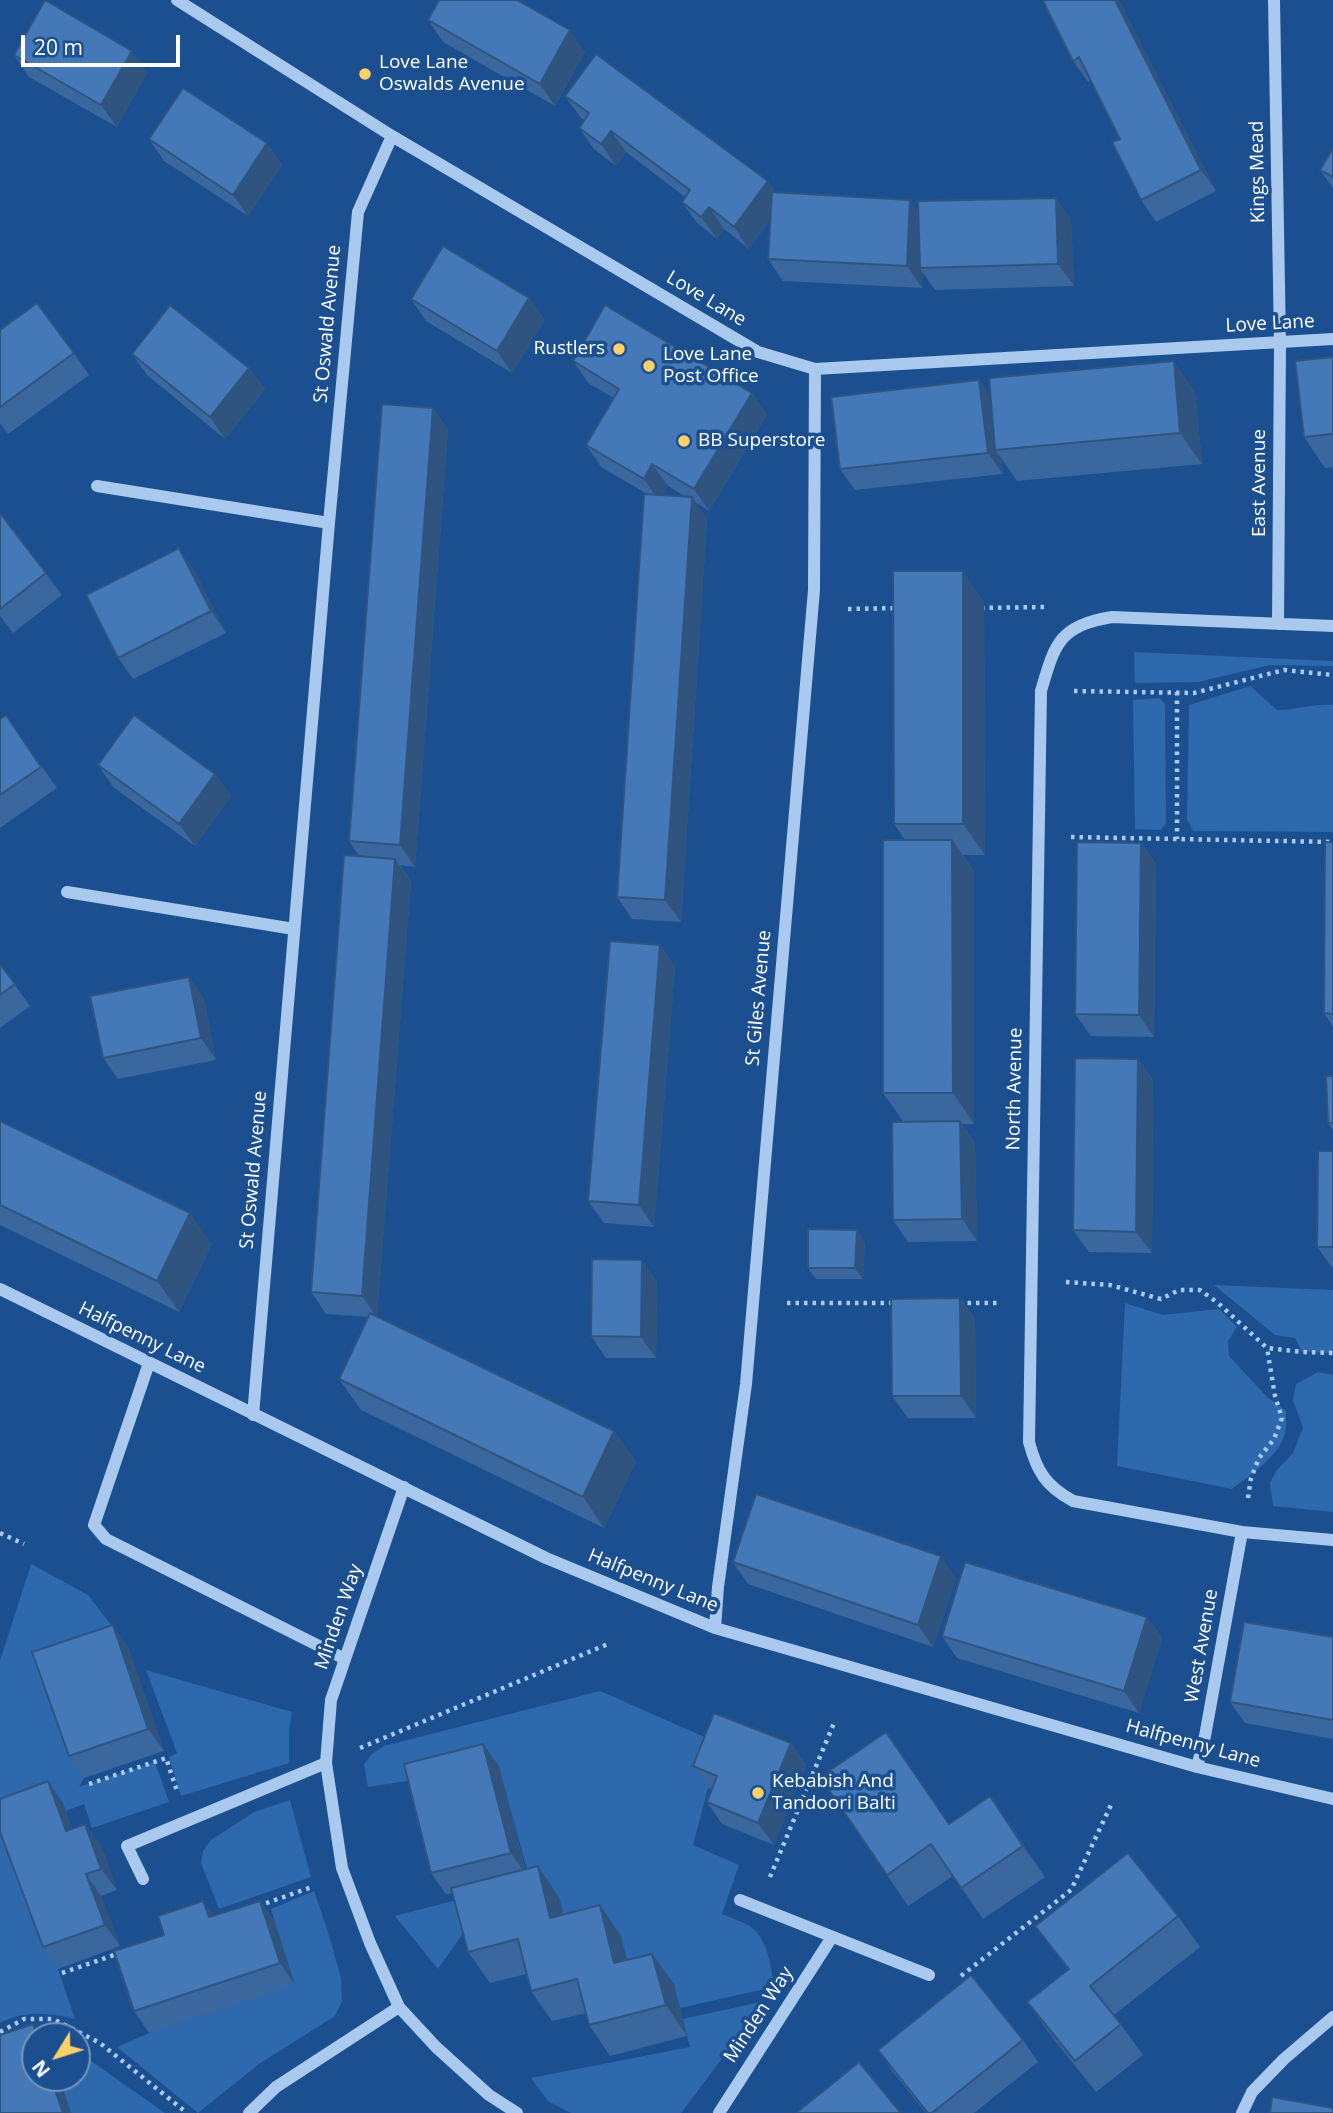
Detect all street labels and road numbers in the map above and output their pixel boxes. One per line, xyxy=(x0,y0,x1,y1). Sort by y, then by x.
street label: Kings Mead xyxy=(1246,121,1270,223)
street label: St Oswald Avenue xyxy=(310,244,346,404)
street label: Love Lane xyxy=(662,266,750,332)
street label: Love Lane xyxy=(1225,310,1315,338)
street label: East Avenue xyxy=(1249,429,1271,537)
street label: St Giles Avenue xyxy=(742,929,776,1067)
street label: North Avenue xyxy=(1003,1027,1027,1151)
street label: St Oswald Avenue xyxy=(236,1090,272,1250)
street label: Halfpenny Lane xyxy=(75,1297,209,1379)
street label: Halfpenny Lane xyxy=(584,1544,722,1618)
street label: Minden Way xyxy=(310,1561,368,1673)
street label: West Avenue xyxy=(1181,1587,1223,1705)
street label: Halfpenny Lane xyxy=(1123,1715,1263,1773)
street label: Minden Way xyxy=(719,1963,799,2067)

